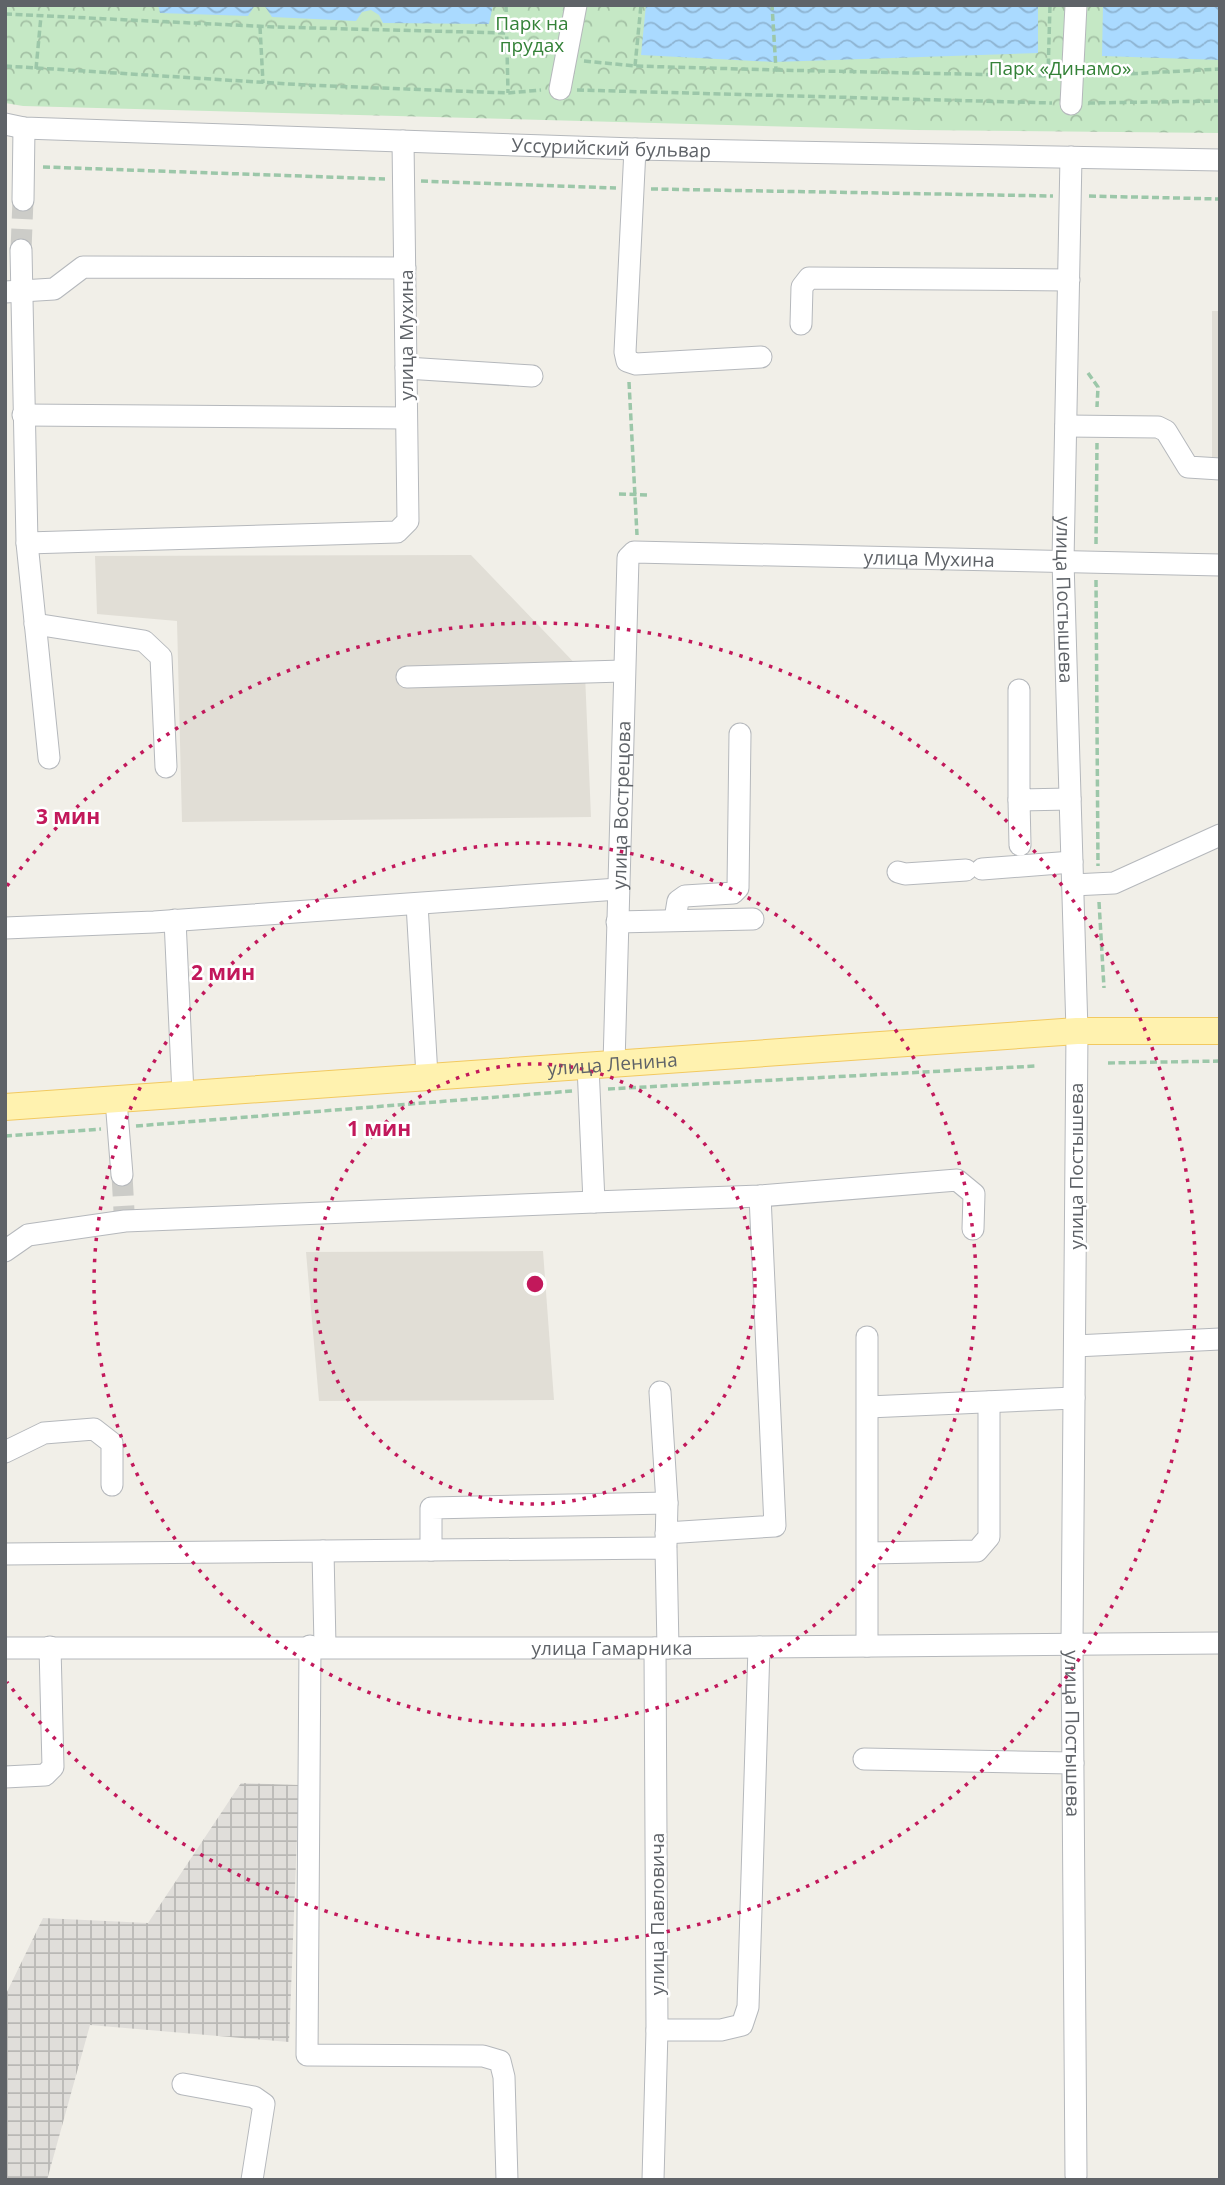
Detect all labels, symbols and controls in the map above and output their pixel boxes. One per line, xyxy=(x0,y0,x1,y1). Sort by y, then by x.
park label: Парк на прудах xyxy=(495,10,569,58)
park label: Парк «Динамо» xyxy=(989,55,1131,81)
street label: Уссурийский бульвар xyxy=(511,132,711,163)
street label: улица Мухина xyxy=(393,269,419,401)
street label: улица Постышева xyxy=(1050,516,1080,684)
street label: улица Мухина xyxy=(863,544,995,573)
street label: улица Вострецова xyxy=(606,720,636,890)
text: 3 мин xyxy=(36,802,100,830)
text: 2 мин xyxy=(191,958,255,986)
street label: улица Ленина xyxy=(546,1046,679,1082)
street label: улица Постышева xyxy=(1063,1083,1089,1249)
text: 1 мин xyxy=(347,1114,411,1142)
centre of rings xyxy=(523,1272,547,1296)
street label: улица Гамарника xyxy=(532,1635,693,1661)
street label: улица Постышева xyxy=(1059,1650,1086,1817)
street label: улица Павловича xyxy=(644,1833,670,1995)

